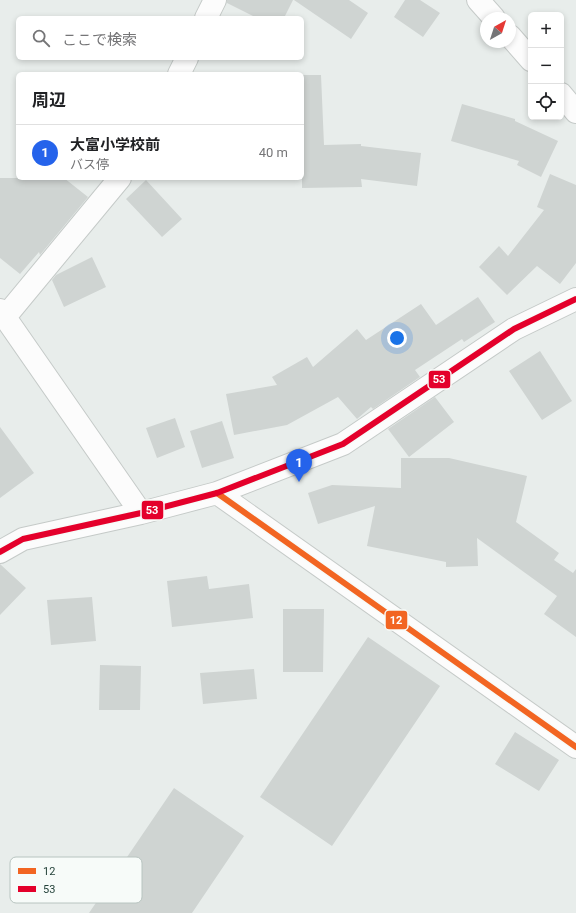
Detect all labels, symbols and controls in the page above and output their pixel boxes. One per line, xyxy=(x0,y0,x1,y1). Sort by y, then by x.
north arrow xyxy=(480,12,516,48)
map controls xyxy=(528,12,564,120)
button: + xyxy=(528,12,564,48)
search box xyxy=(16,16,304,60)
icon: search xyxy=(30,27,52,49)
text: ここで検索 xyxy=(62,31,137,49)
button: − xyxy=(528,48,564,84)
button: locate xyxy=(528,84,564,120)
text: 周辺 xyxy=(32,90,66,110)
text: 大富小学校前 xyxy=(70,136,160,154)
text: 1 xyxy=(41,145,49,160)
text: 40 m xyxy=(259,145,288,160)
text: バス停 xyxy=(70,157,109,172)
your location xyxy=(387,328,407,348)
line badge: 53 xyxy=(428,370,451,389)
text: 53 xyxy=(433,373,445,386)
pin: 1 xyxy=(286,449,312,482)
line badge: 53 xyxy=(141,500,164,520)
text: 53 xyxy=(146,504,158,517)
line badge: 12 xyxy=(385,610,408,630)
text: 12 xyxy=(390,614,402,627)
legend xyxy=(10,857,142,903)
text: 12 xyxy=(43,865,55,878)
text: 53 xyxy=(43,883,55,896)

